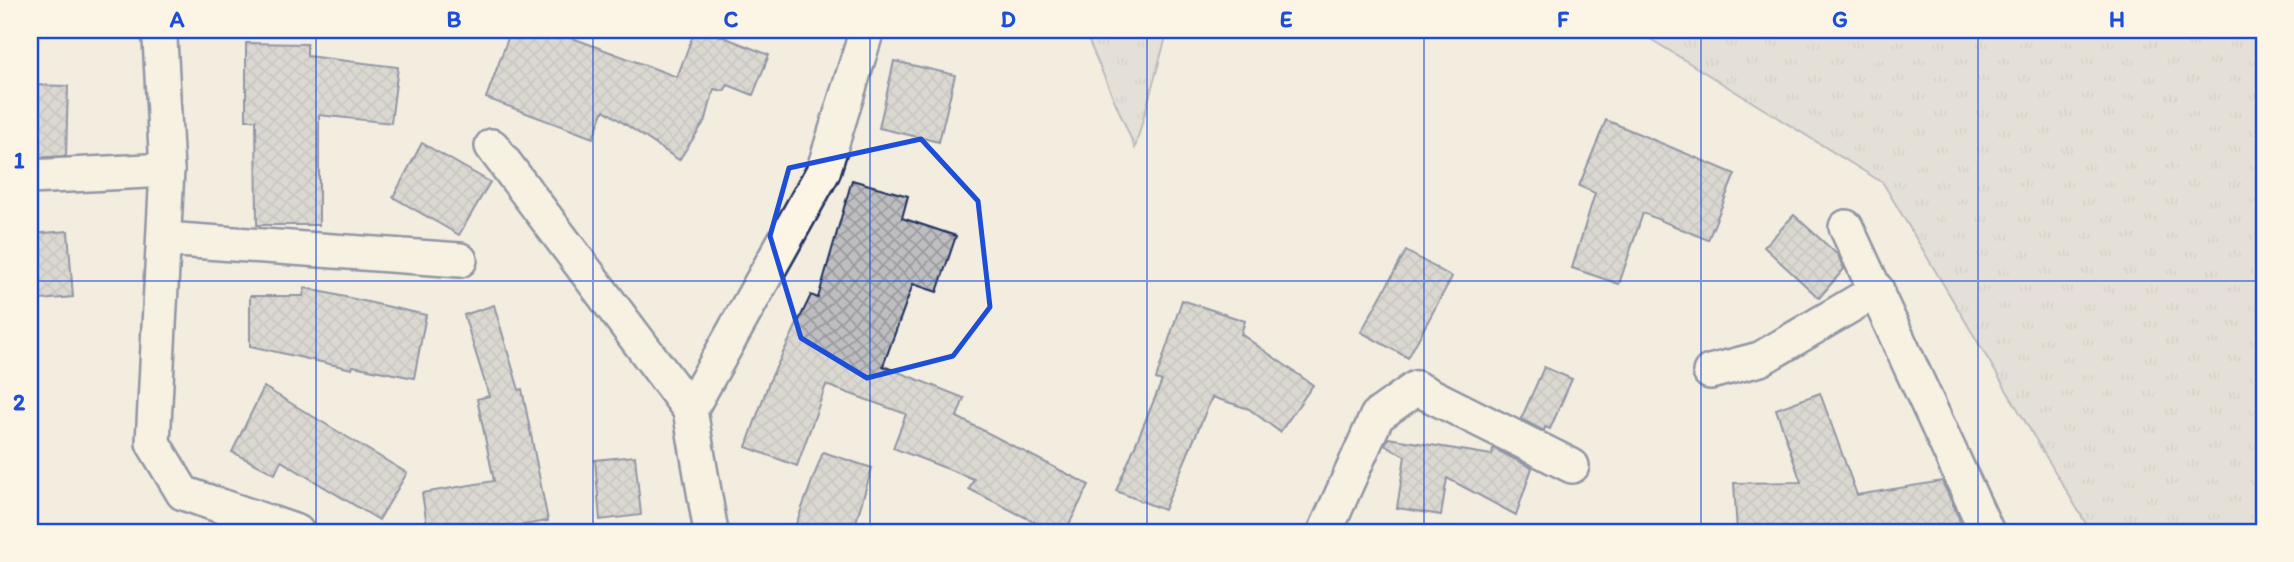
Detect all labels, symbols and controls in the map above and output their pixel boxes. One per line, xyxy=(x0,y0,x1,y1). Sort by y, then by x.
text: A xyxy=(169,5,185,33)
text: B xyxy=(447,5,462,33)
text: C xyxy=(724,5,739,33)
text: D xyxy=(1000,5,1016,33)
text: E xyxy=(1280,5,1293,33)
text: F xyxy=(1557,5,1570,33)
text: G xyxy=(1832,5,1848,33)
text: H xyxy=(2109,5,2125,33)
text: 1 xyxy=(14,146,25,174)
text: 2 xyxy=(13,388,26,416)

